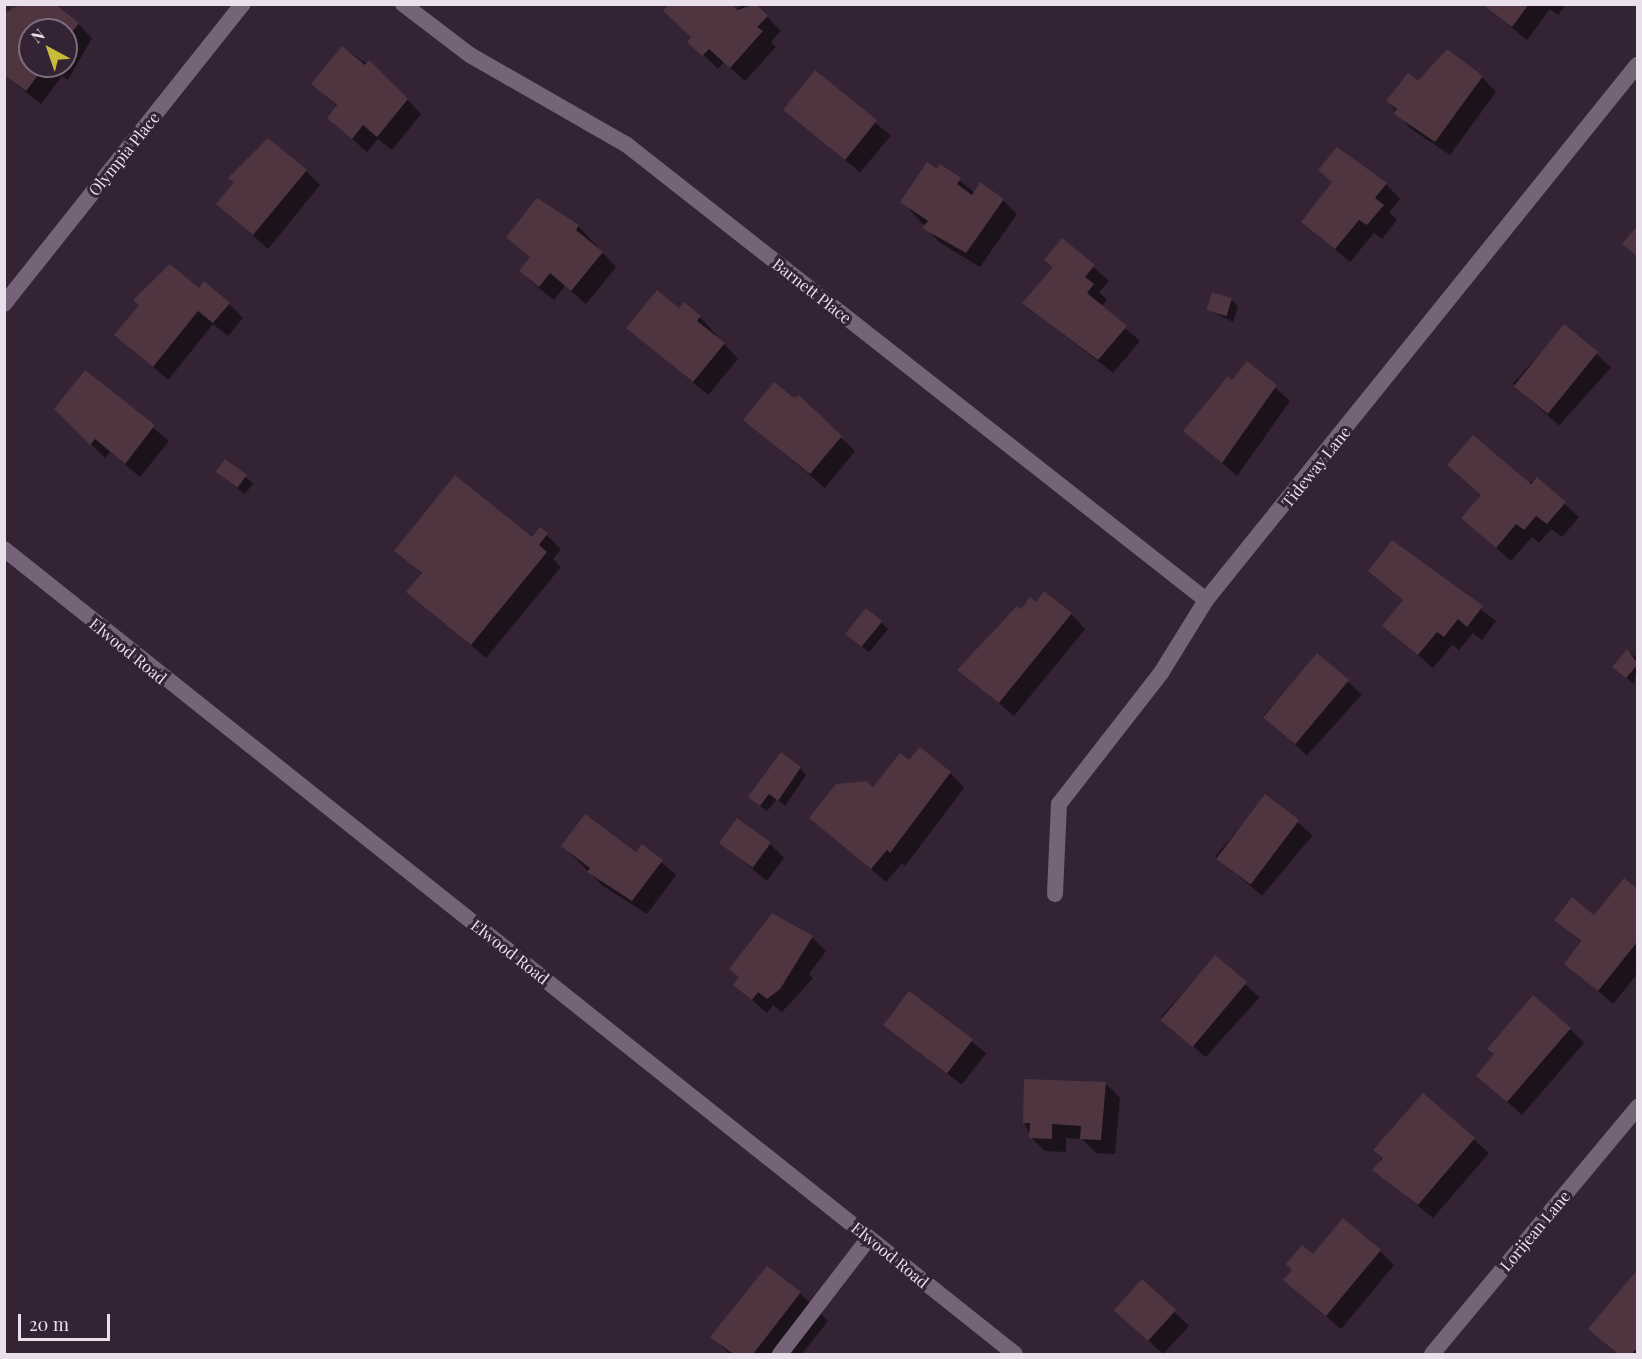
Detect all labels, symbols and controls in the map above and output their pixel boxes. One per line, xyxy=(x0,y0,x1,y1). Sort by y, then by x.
north arrow xyxy=(18,18,78,78)
text: N xyxy=(26,24,49,47)
street label: Olympia Place xyxy=(84,108,164,200)
street label: Barnett Place xyxy=(769,254,855,328)
street label: Tideway Lane xyxy=(1277,422,1355,512)
street label: Elwood Road xyxy=(86,614,170,688)
street label: Elwood Road xyxy=(467,916,553,988)
street label: Lorijean Lane xyxy=(1496,1187,1574,1275)
street label: Elwood Road xyxy=(848,1218,932,1292)
scale bar xyxy=(21,1302,112,1340)
text: 20 m xyxy=(29,1312,69,1336)

